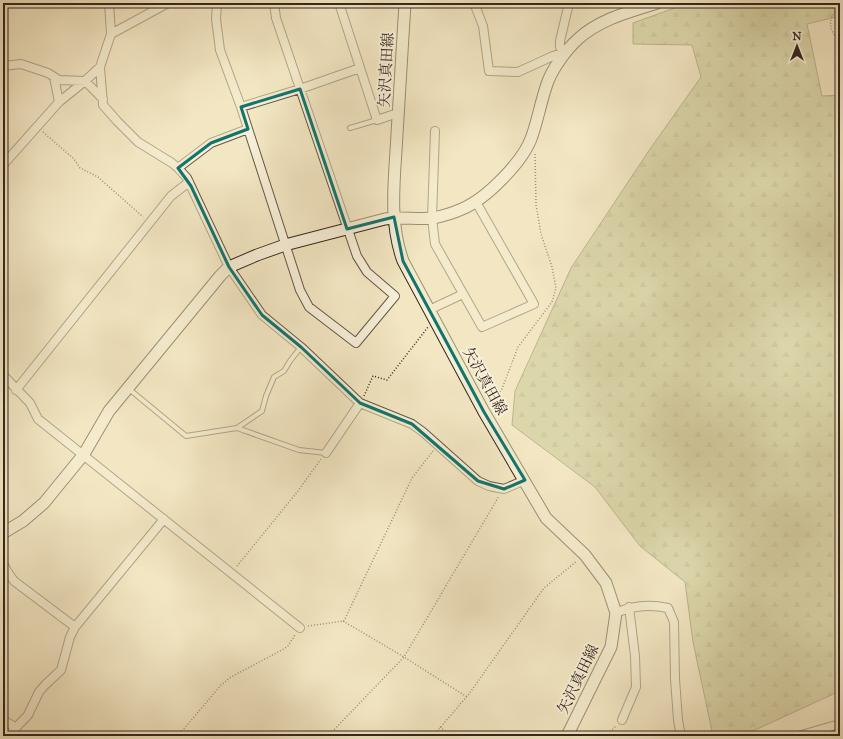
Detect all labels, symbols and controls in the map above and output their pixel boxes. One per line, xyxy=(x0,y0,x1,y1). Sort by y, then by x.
north arrow xyxy=(777,26,817,66)
text: N xyxy=(792,30,802,43)
street label: 矢沢真田線 xyxy=(375,32,397,108)
street label: 矢沢真田線 xyxy=(459,344,511,418)
street label: 矢沢真田線 xyxy=(553,641,603,717)

